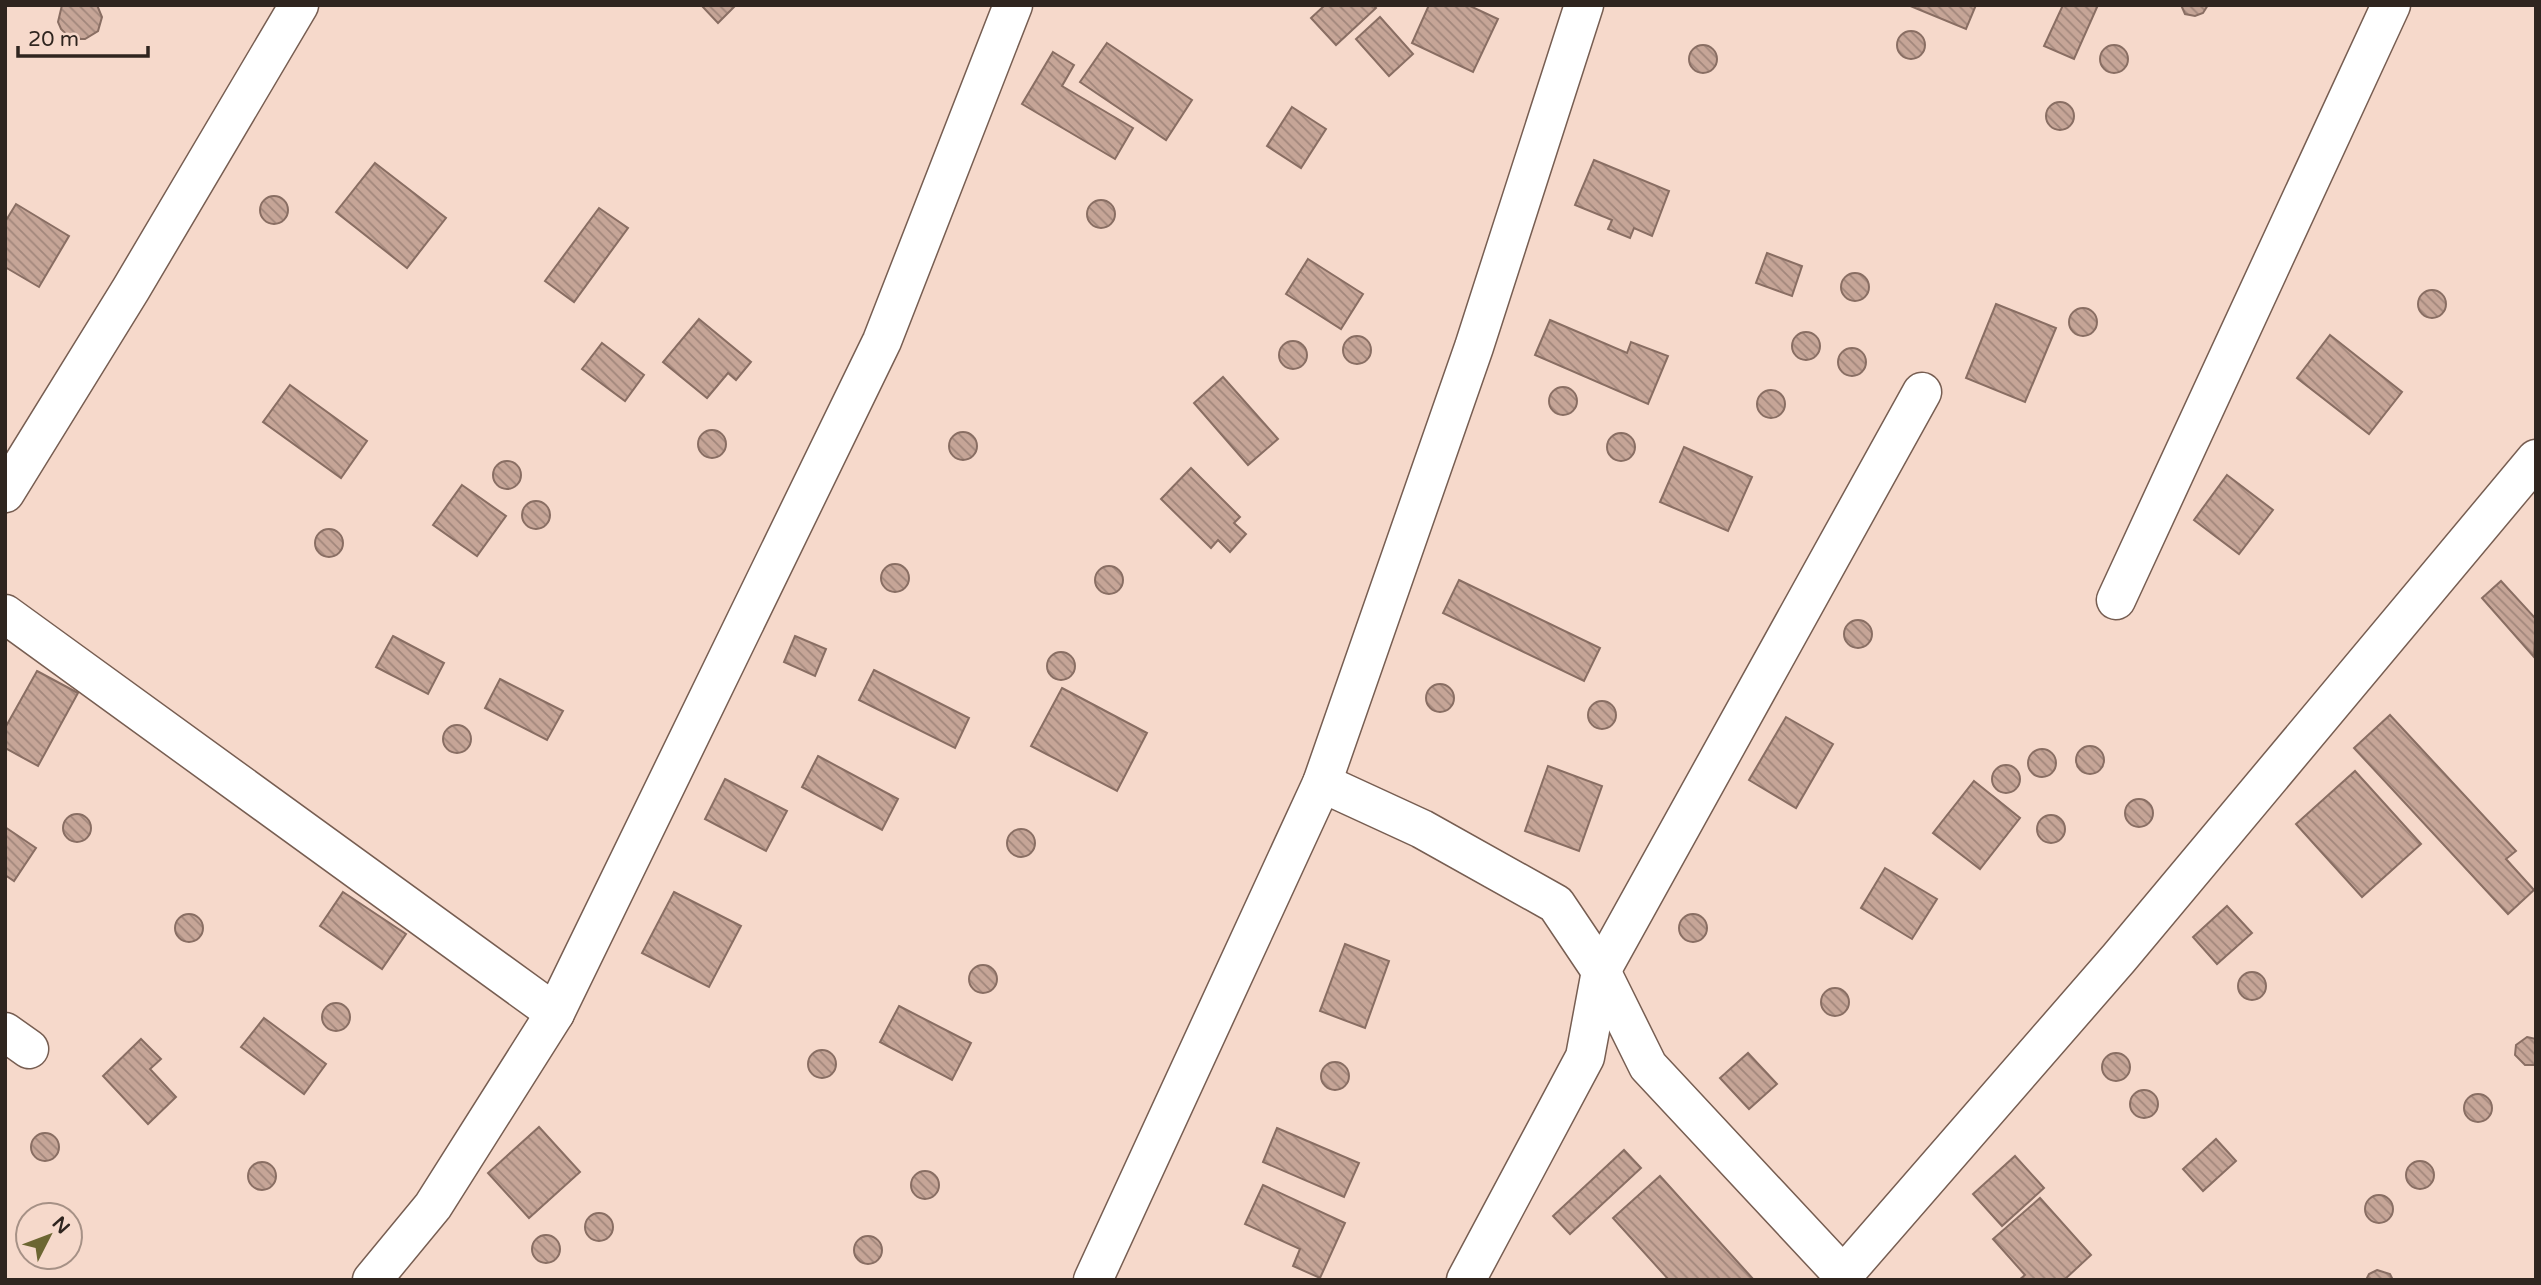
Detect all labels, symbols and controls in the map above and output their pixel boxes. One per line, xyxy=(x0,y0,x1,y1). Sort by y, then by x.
scale bar xyxy=(18,14,147,58)
text: 20 m xyxy=(28,27,79,52)
north arrow xyxy=(14,1201,84,1271)
text: N xyxy=(48,1212,74,1238)

